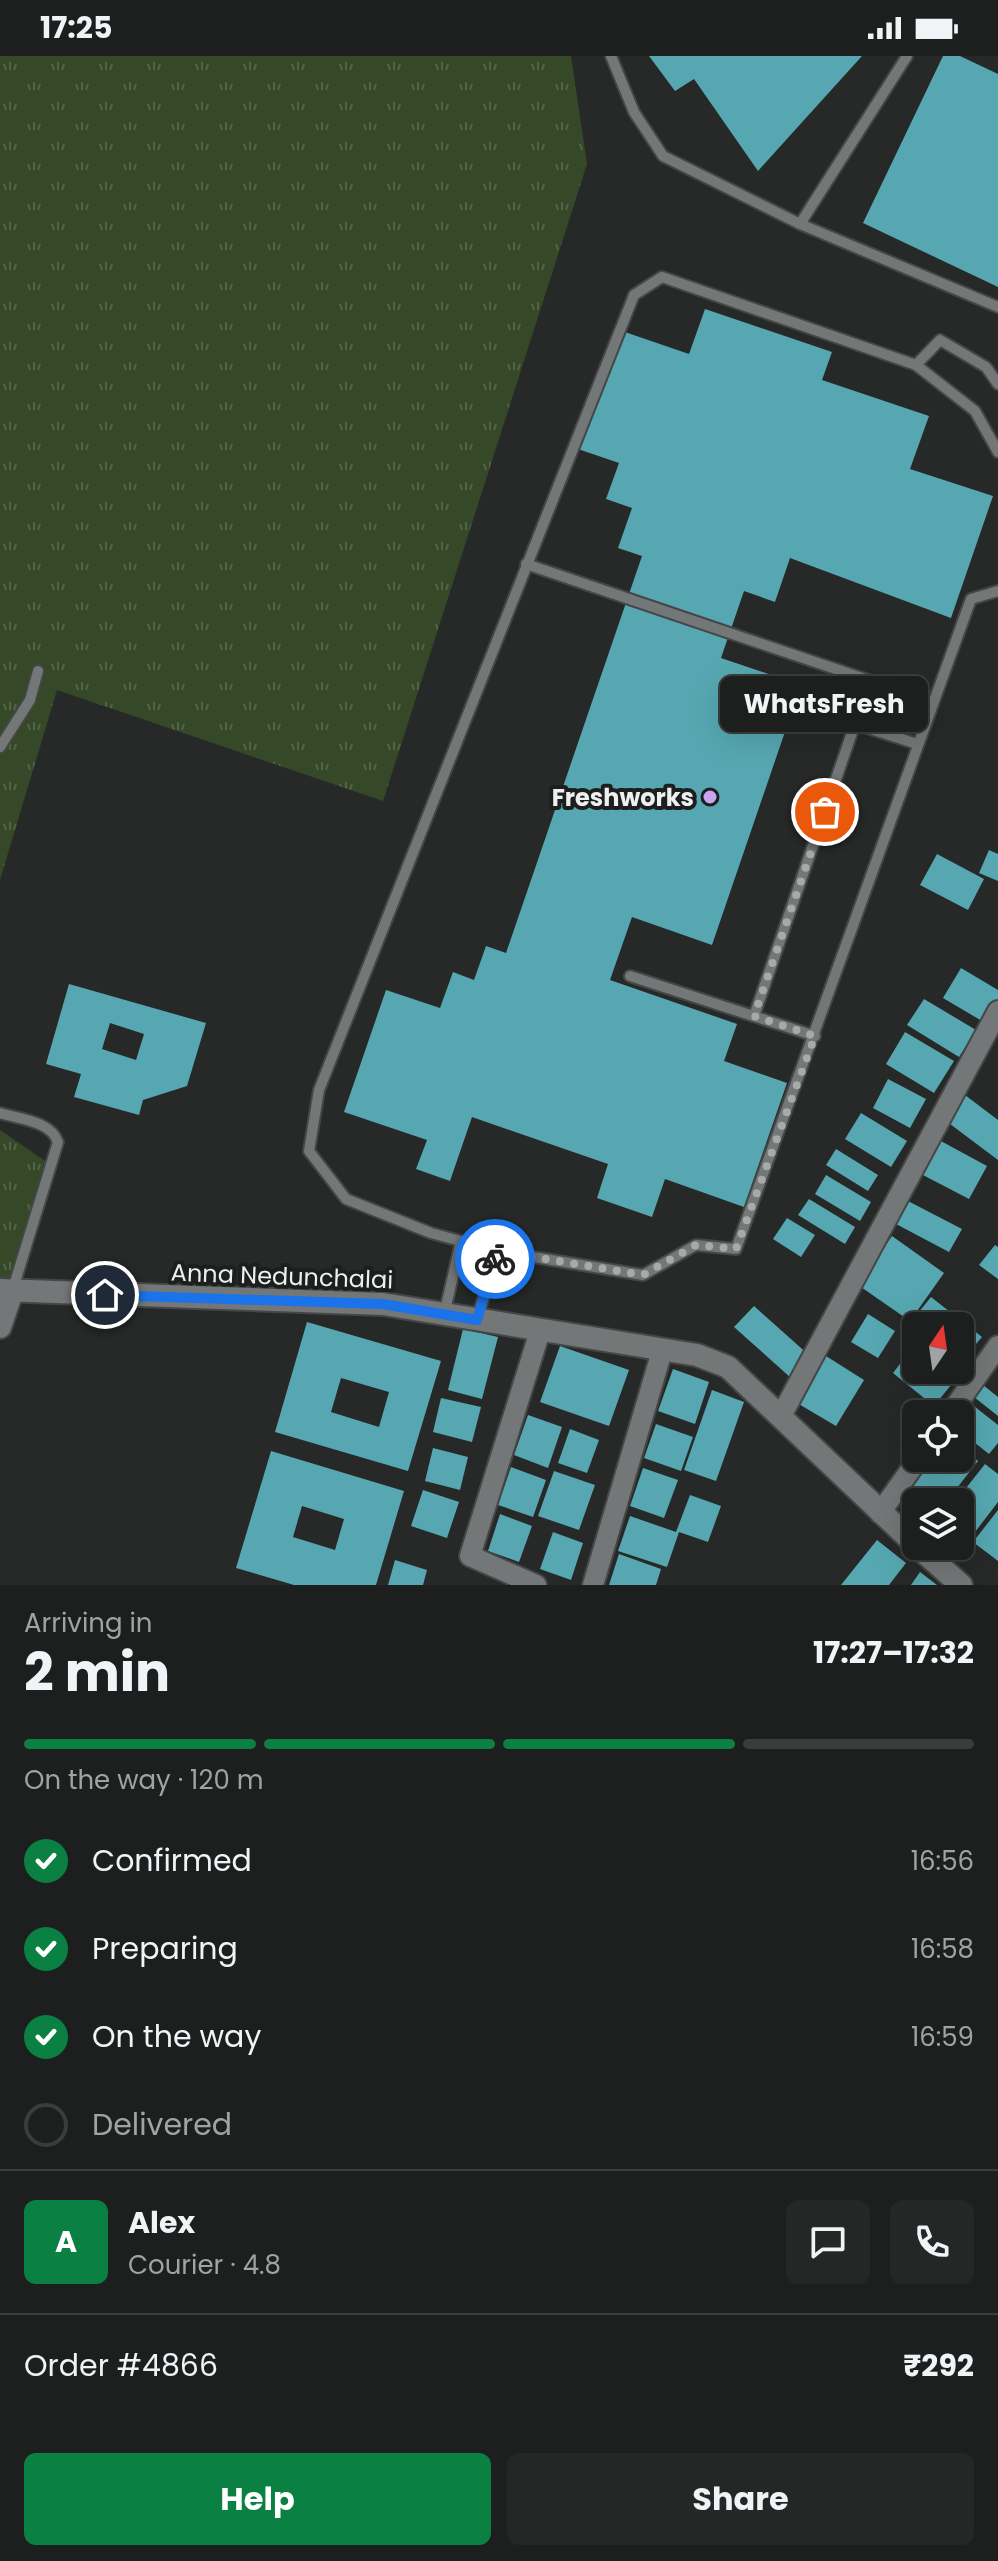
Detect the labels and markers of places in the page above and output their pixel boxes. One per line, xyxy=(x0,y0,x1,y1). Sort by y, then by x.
callout: WhatsFresh xyxy=(721,676,929,732)
pin xyxy=(791,778,859,846)
place label: Freshworks xyxy=(552,781,694,814)
marker: Freshworks xyxy=(701,788,719,806)
pin xyxy=(71,1261,139,1329)

